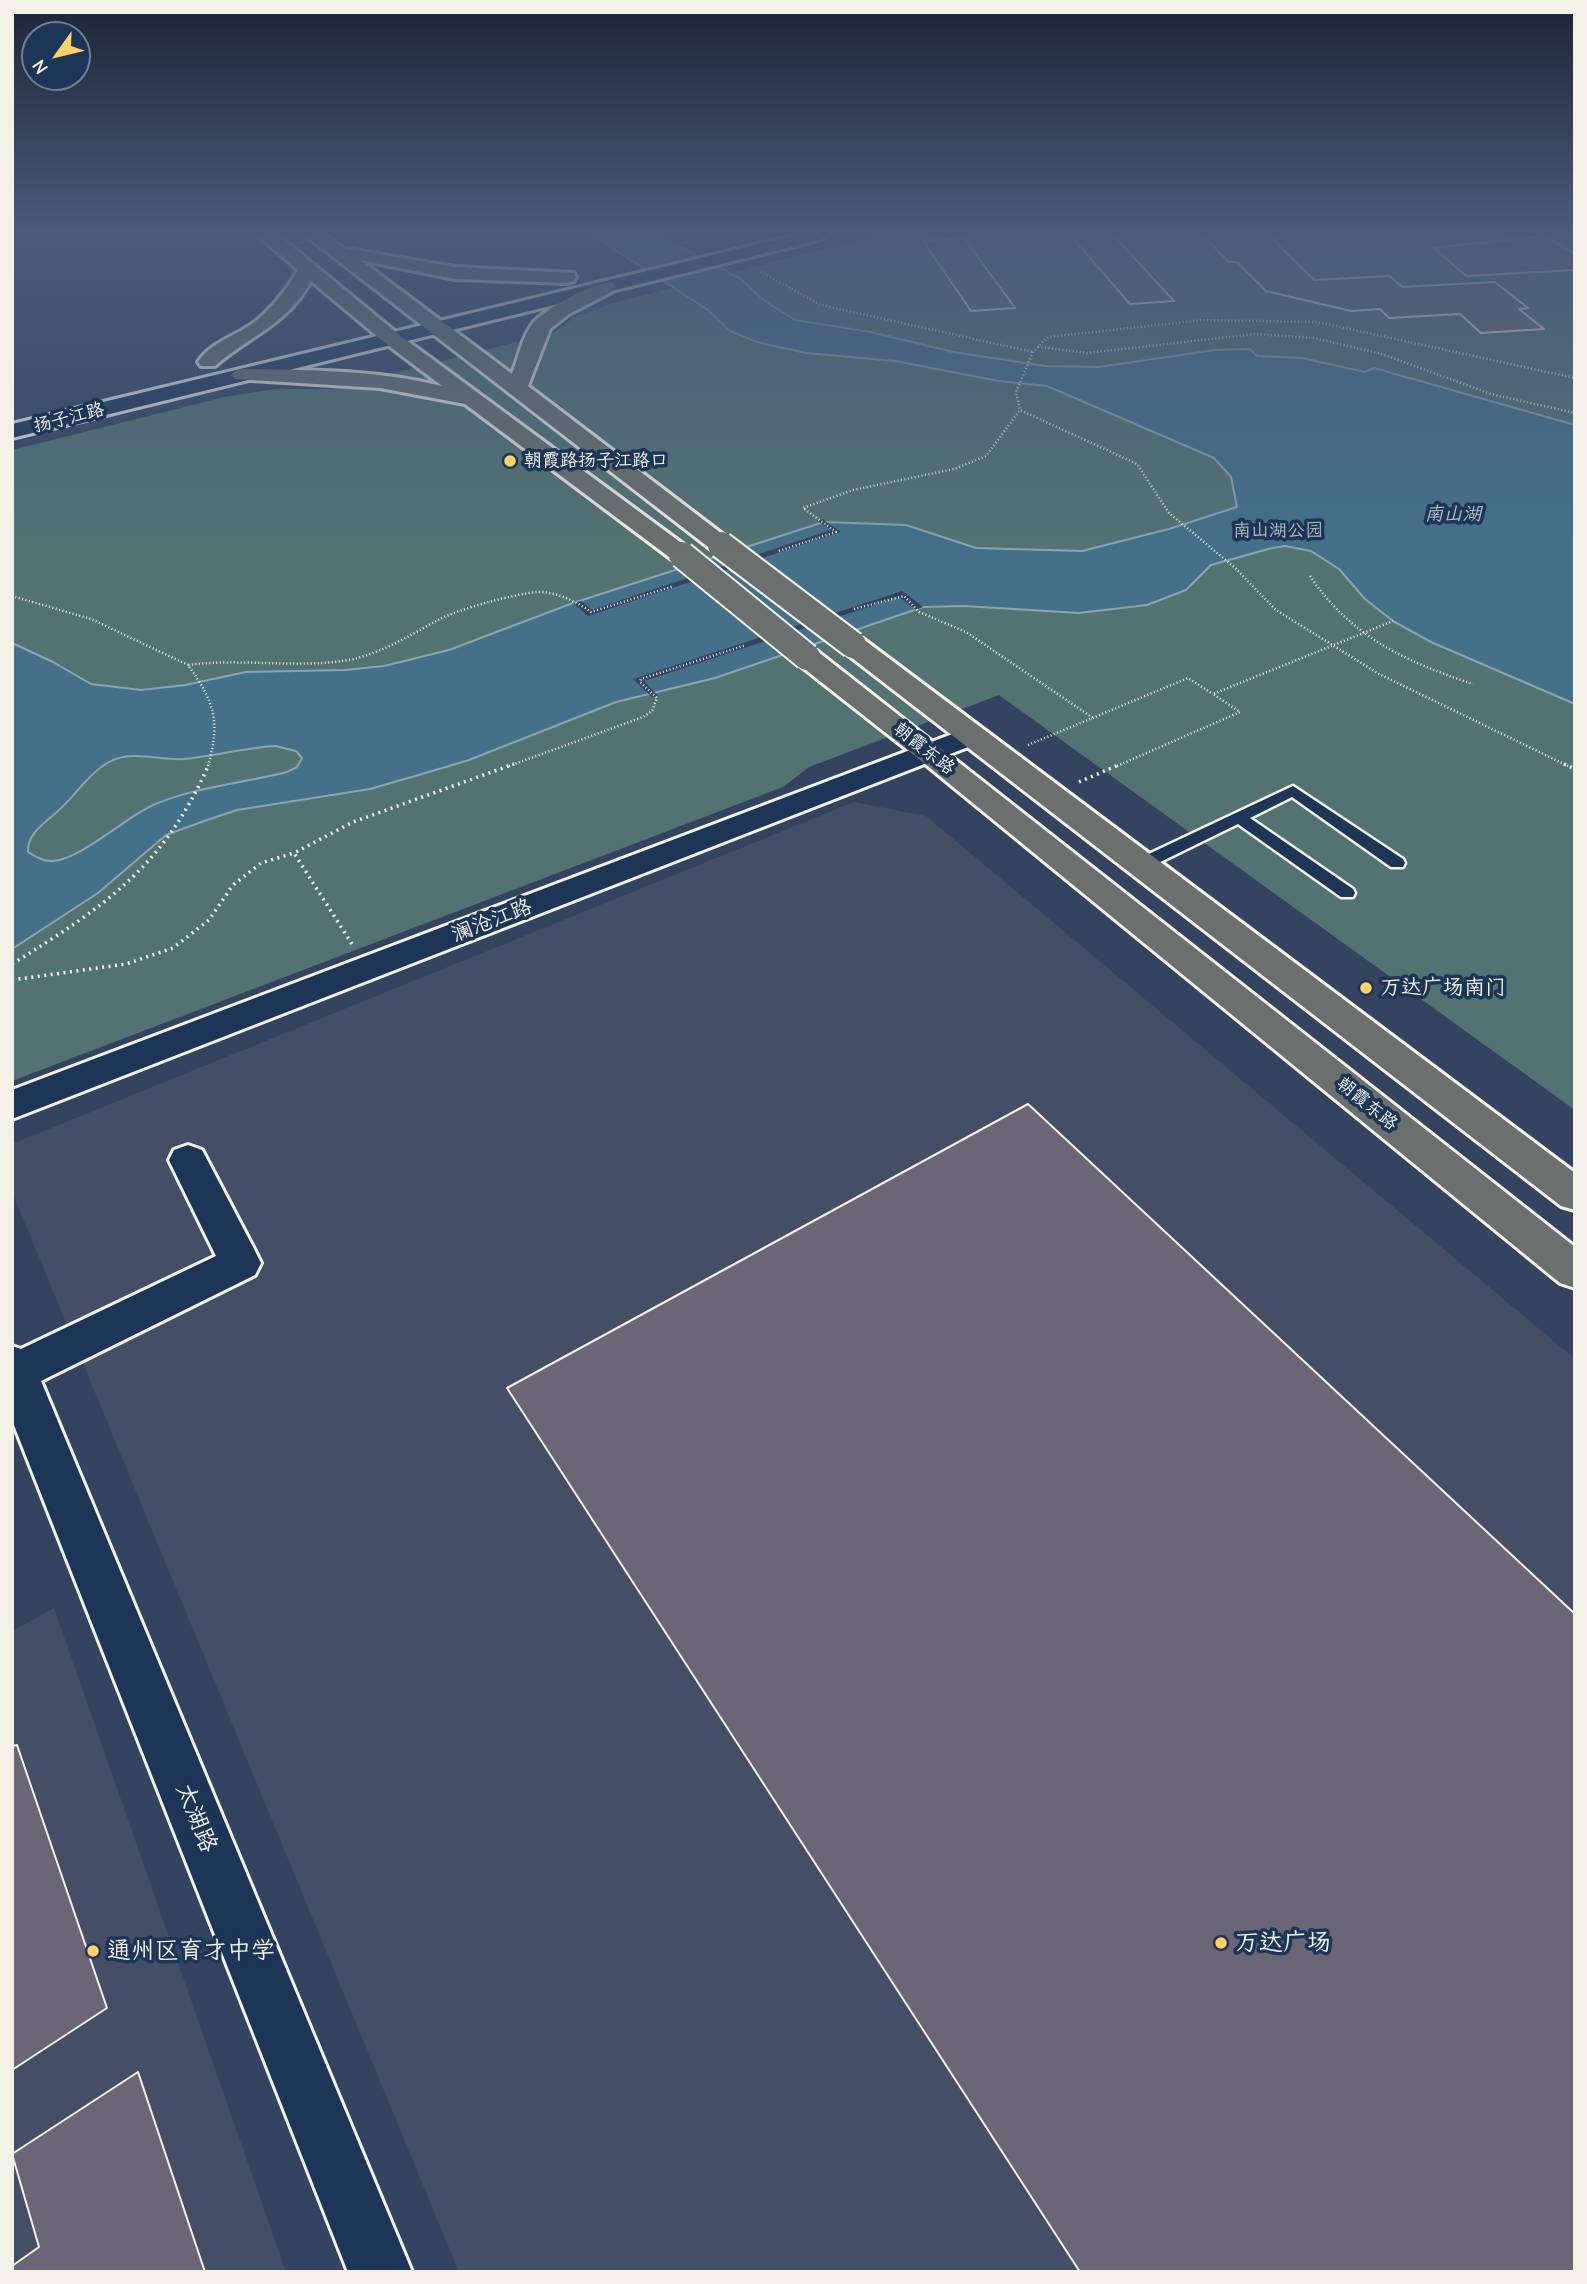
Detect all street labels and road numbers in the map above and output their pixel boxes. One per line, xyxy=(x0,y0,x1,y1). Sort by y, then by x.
street label: 扬子江路 xyxy=(31,399,107,437)
street label: 朝霞东路 xyxy=(889,718,959,780)
street label: 澜沧江路 xyxy=(448,894,536,948)
street label: 朝霞东路 xyxy=(1332,1073,1402,1135)
street label: 太湖路 xyxy=(169,1779,223,1857)

